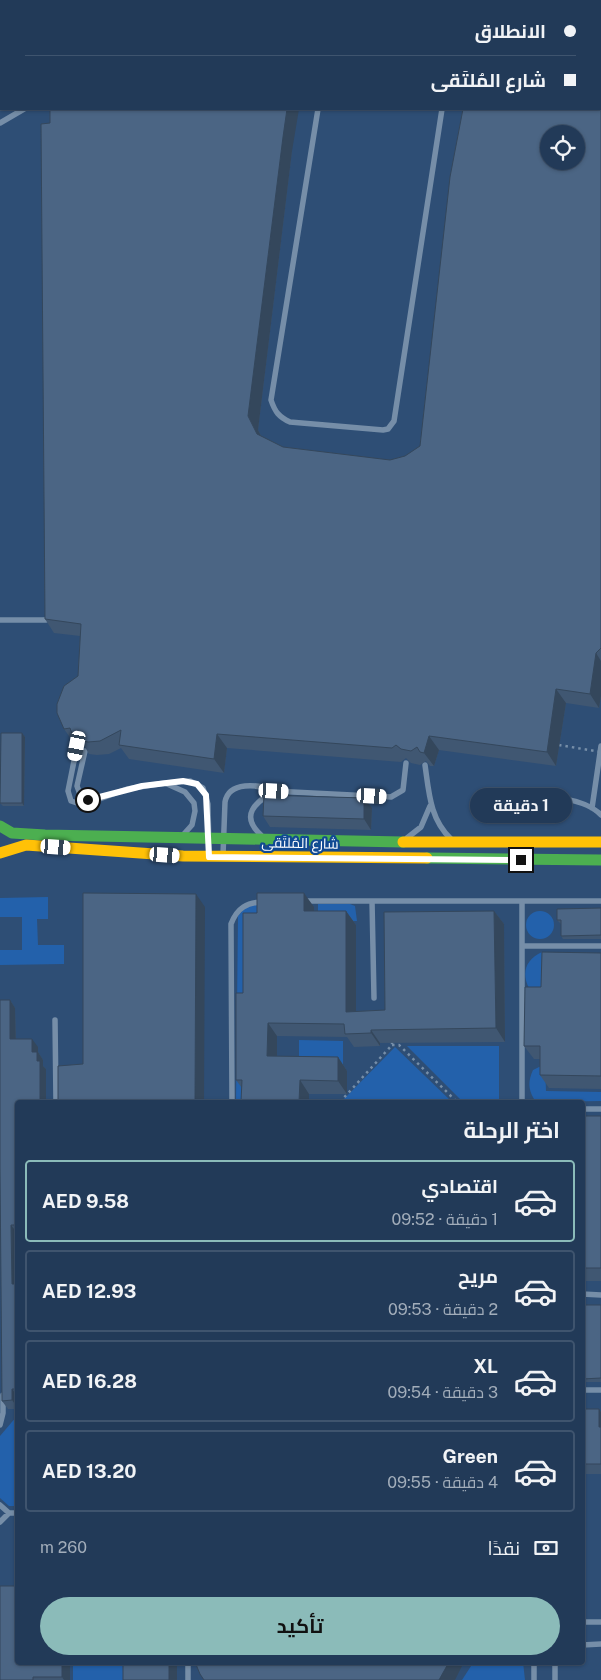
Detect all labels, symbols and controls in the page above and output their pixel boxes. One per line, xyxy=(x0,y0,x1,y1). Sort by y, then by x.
text: الانطلاق xyxy=(475,20,546,42)
text: شارع المُلتَقى xyxy=(431,69,546,91)
map controls xyxy=(540,125,585,170)
button: locate xyxy=(540,125,585,170)
car xyxy=(66,730,87,762)
car xyxy=(258,783,289,799)
car xyxy=(356,788,387,804)
callout: 1 دقيقة xyxy=(470,788,572,822)
route start xyxy=(77,789,99,811)
text: 1 دقيقة xyxy=(493,796,549,815)
street label: شارع المُلتَقى xyxy=(261,834,339,853)
car xyxy=(40,838,71,856)
car xyxy=(149,846,180,864)
route end xyxy=(510,849,532,871)
text: اختر الرحلة xyxy=(464,1117,560,1143)
text: اقتصادي xyxy=(422,1175,498,1197)
icon: car xyxy=(513,1179,558,1224)
text: AED 9.58 xyxy=(42,1190,129,1212)
text: 1 دقيقة · 09:52 xyxy=(392,1210,498,1229)
text: مريح xyxy=(458,1265,498,1287)
icon: car xyxy=(513,1269,558,1314)
text: AED 12.93 xyxy=(42,1280,136,1302)
text: 2 دقيقة · 09:53 xyxy=(388,1300,498,1319)
text: XL xyxy=(473,1355,498,1377)
icon: car xyxy=(513,1359,558,1404)
text: AED 16.28 xyxy=(42,1370,137,1392)
text: 3 دقيقة · 09:54 xyxy=(387,1383,498,1402)
text: Green xyxy=(443,1445,498,1467)
icon: car xyxy=(513,1449,558,1494)
text: AED 13.20 xyxy=(42,1460,136,1482)
text: 4 دقيقة · 09:55 xyxy=(387,1473,498,1492)
icon: cash xyxy=(532,1534,560,1562)
text: نقدًا xyxy=(488,1537,520,1559)
text: 260 m xyxy=(40,1538,87,1557)
button: تأكيد xyxy=(40,1597,560,1655)

